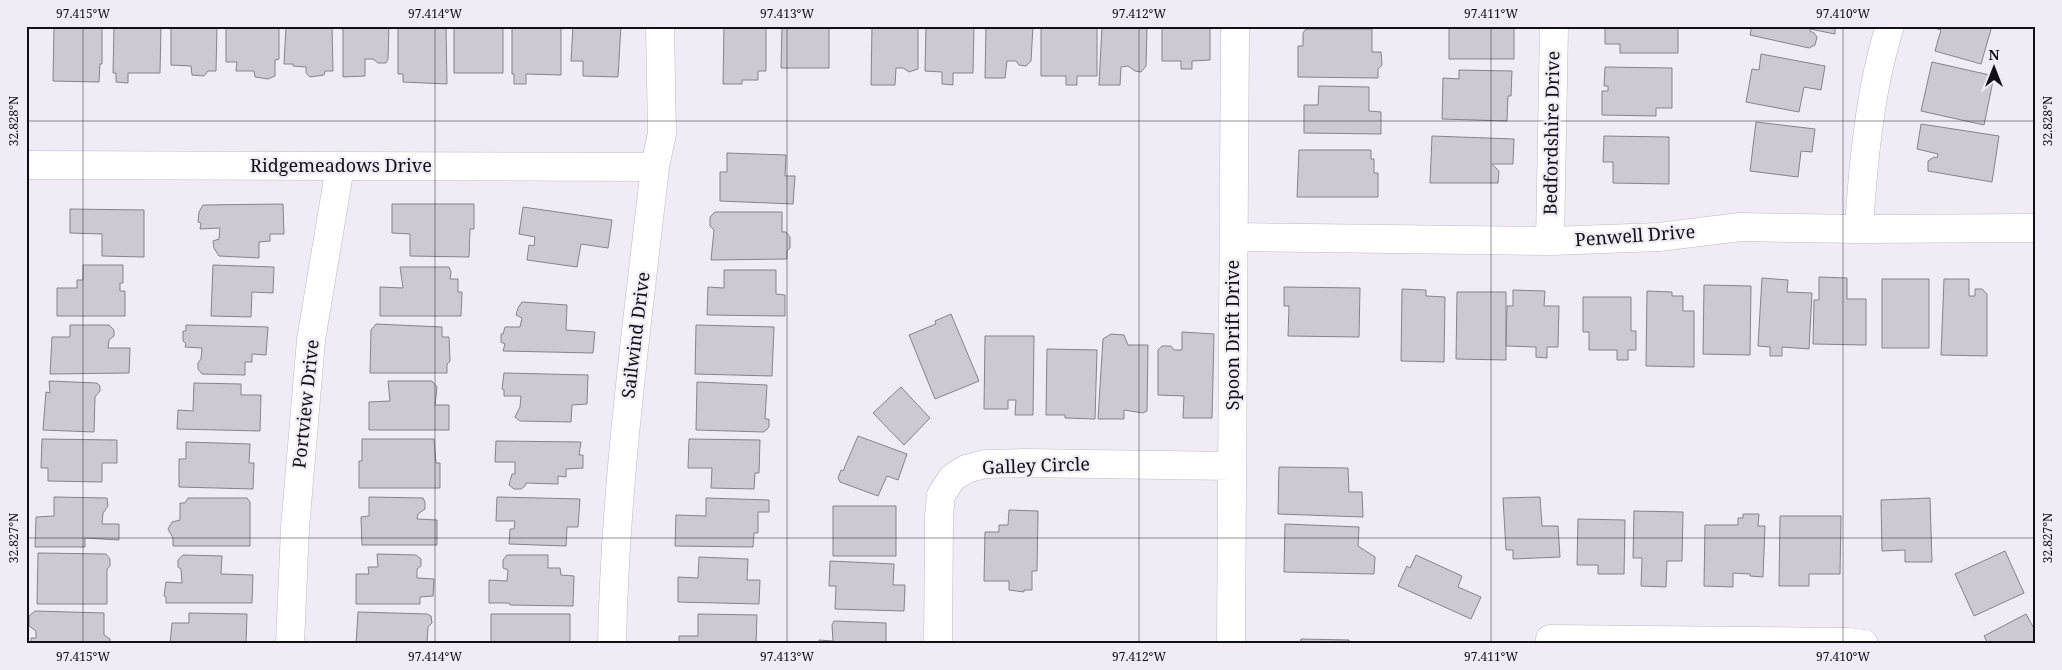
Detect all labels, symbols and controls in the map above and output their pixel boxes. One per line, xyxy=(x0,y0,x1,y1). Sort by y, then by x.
text: 97.415°W xyxy=(56,5,110,22)
text: 97.414°W xyxy=(408,5,462,22)
text: 97.413°W xyxy=(760,5,814,22)
text: 97.412°W xyxy=(1112,5,1166,22)
text: 97.411°W xyxy=(1464,5,1518,22)
text: 97.410°W xyxy=(1816,5,1870,22)
north arrow xyxy=(1970,42,2020,92)
text: N xyxy=(1988,45,2000,64)
street label: Bedfordshire Drive xyxy=(1538,51,1564,215)
text: 32.828°N xyxy=(5,96,22,146)
text: 32.828°N xyxy=(2039,96,2056,146)
street label: Ridgemeadows Drive xyxy=(250,153,432,177)
street label: Penwell Drive xyxy=(1574,219,1696,251)
street label: Spoon Drift Drive xyxy=(1220,260,1244,410)
street label: Sailwind Drive xyxy=(615,270,655,399)
street label: Portview Drive xyxy=(286,338,324,470)
street label: Galley Circle xyxy=(982,451,1090,479)
text: 32.827°N xyxy=(5,513,22,563)
text: 32.827°N xyxy=(2039,513,2056,563)
text: 97.415°W xyxy=(56,648,110,665)
text: 97.414°W xyxy=(408,648,462,665)
text: 97.413°W xyxy=(760,648,814,665)
text: 97.412°W xyxy=(1112,648,1166,665)
text: 97.411°W xyxy=(1464,648,1518,665)
text: 97.410°W xyxy=(1816,648,1870,665)

